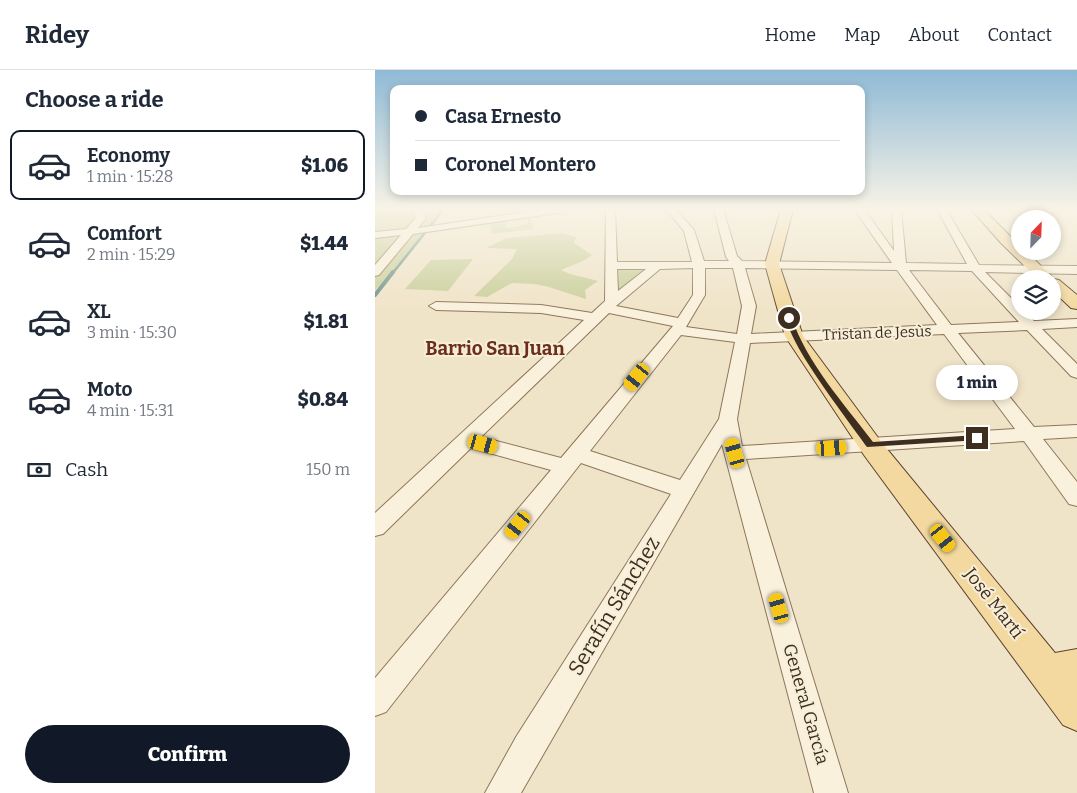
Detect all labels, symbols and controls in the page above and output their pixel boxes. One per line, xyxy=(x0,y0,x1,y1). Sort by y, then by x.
text: Ridey xyxy=(25,21,89,49)
text: Home xyxy=(765,24,816,46)
text: Map xyxy=(844,24,880,46)
text: About xyxy=(908,24,959,46)
text: Contact xyxy=(987,24,1052,46)
text: Choose a ride xyxy=(25,86,164,113)
text: Casa Ernesto xyxy=(445,105,561,128)
icon: car xyxy=(27,143,72,188)
text: Economy xyxy=(87,144,170,167)
text: Coronel Montero xyxy=(445,153,596,176)
text: $1.06 xyxy=(301,154,348,177)
text: 1 min · 15:28 xyxy=(87,167,173,186)
north arrow xyxy=(1011,210,1061,260)
map controls xyxy=(1011,210,1061,320)
icon: car xyxy=(27,221,72,266)
text: Comfort xyxy=(87,222,162,245)
text: $1.44 xyxy=(300,232,348,255)
text: 2 min · 15:29 xyxy=(87,245,175,264)
button: layers xyxy=(1011,270,1061,320)
icon: car xyxy=(27,299,72,344)
text: XL xyxy=(87,300,111,323)
route start xyxy=(778,307,800,329)
text: $1.81 xyxy=(304,310,348,333)
street label: Tristan de Jesùs xyxy=(822,322,932,344)
text: 3 min · 15:30 xyxy=(87,323,177,342)
district label: Barrio San Juan xyxy=(425,337,565,360)
car xyxy=(621,361,652,393)
callout: 1 min xyxy=(936,366,1018,400)
text: 1 min xyxy=(957,373,997,392)
icon: car xyxy=(27,377,72,422)
text: Moto xyxy=(87,378,133,401)
text: $0.84 xyxy=(298,388,348,411)
text: 4 min · 15:31 xyxy=(87,401,174,420)
route end xyxy=(966,427,988,449)
car xyxy=(466,433,499,455)
car xyxy=(723,437,746,469)
car xyxy=(816,440,847,456)
icon: cash xyxy=(25,456,53,484)
text: Cash xyxy=(65,458,108,481)
text: 150 m xyxy=(306,460,350,479)
car xyxy=(502,509,533,541)
car xyxy=(927,522,958,554)
street label: Serafín Sánchez xyxy=(562,532,666,680)
street label: José Martí xyxy=(959,563,1029,643)
car xyxy=(767,592,790,624)
street label: General García xyxy=(778,641,834,767)
button: Confirm xyxy=(25,725,350,783)

